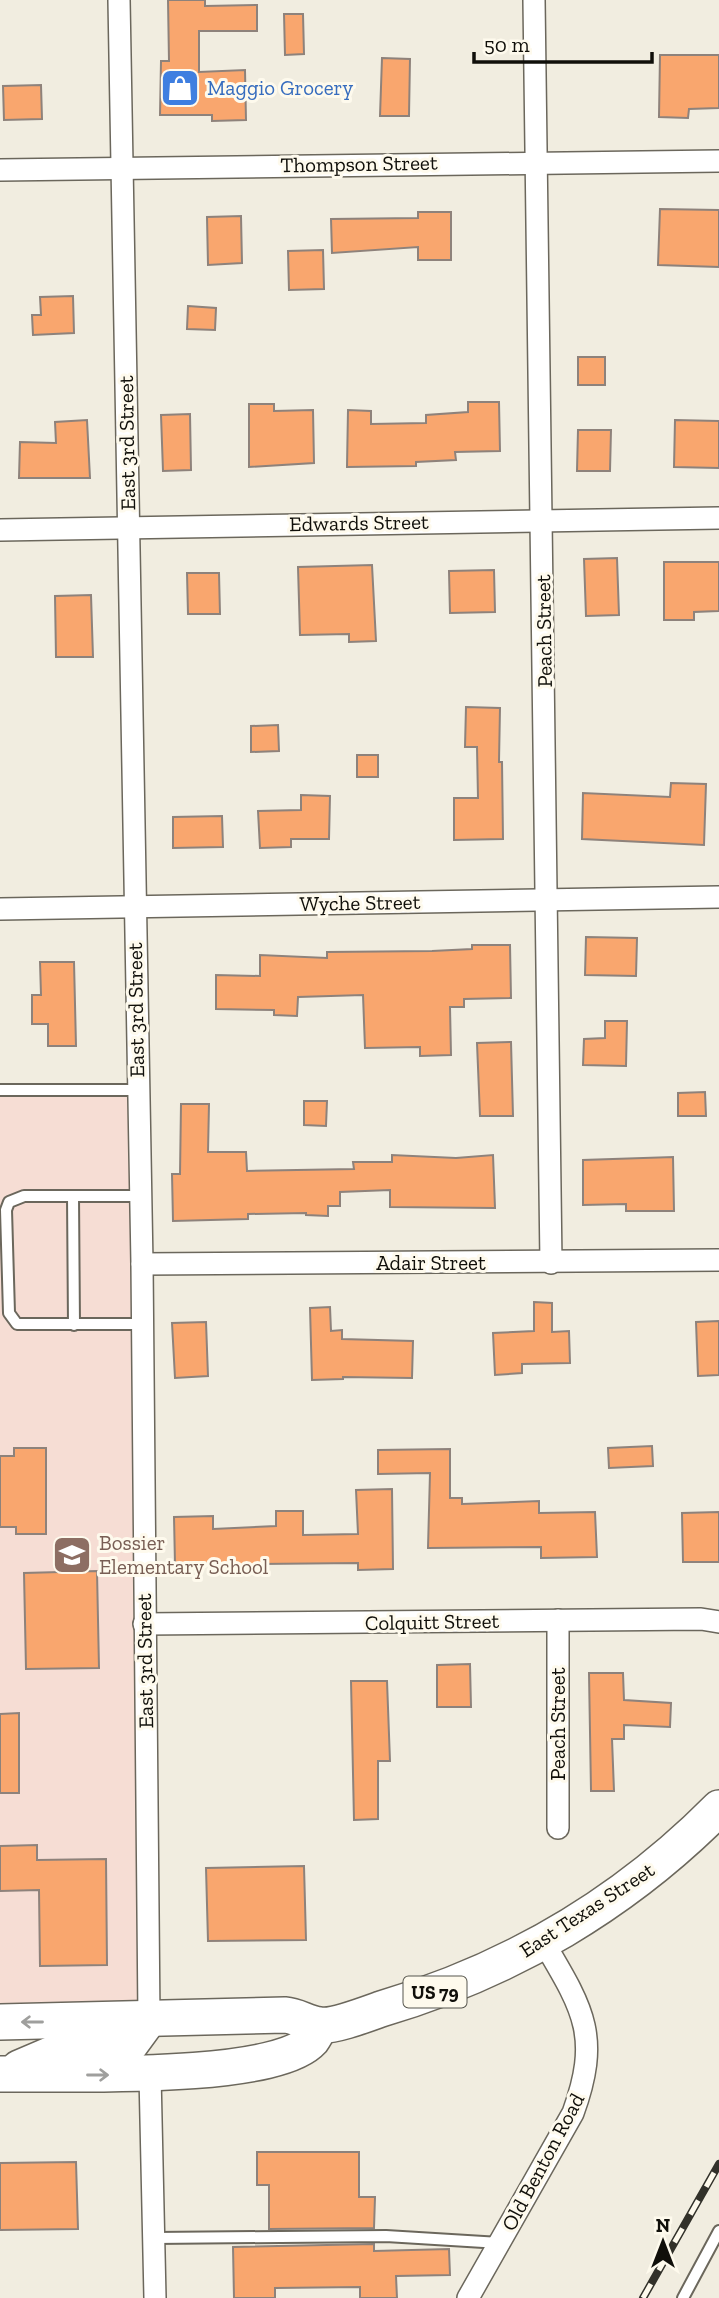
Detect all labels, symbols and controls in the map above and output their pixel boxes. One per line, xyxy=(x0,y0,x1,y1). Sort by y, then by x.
scale bar xyxy=(474,21,652,65)
text: 50 m xyxy=(484,32,530,57)
shop icon: Maggio Grocery xyxy=(159,67,201,109)
place label: Maggio Grocery xyxy=(207,75,353,100)
street label: Thompson Street xyxy=(280,150,438,177)
street label: East 3rd Street xyxy=(113,375,140,511)
street label: Edwards Street xyxy=(289,509,429,536)
street label: Peach Street xyxy=(530,574,557,688)
street label: Wyche Street xyxy=(299,889,421,916)
street label: East 3rd Street xyxy=(122,942,149,1078)
street label: Adair Street xyxy=(376,1250,486,1275)
place label: Bossier Elementary School xyxy=(99,1530,269,1579)
school or university icon: Bossier Elementary School xyxy=(51,1534,93,1576)
street label: East 3rd Street xyxy=(131,1593,158,1729)
street label: Colquitt Street xyxy=(365,1608,500,1635)
street label: Peach Street xyxy=(545,1667,570,1780)
street label: East Texas Street xyxy=(515,1857,659,1962)
road number: US 79 xyxy=(404,1976,466,2008)
one-way arrow xyxy=(21,2015,44,2029)
one-way arrow xyxy=(86,2068,109,2082)
street label: Old Benton Road xyxy=(496,2088,590,2235)
north arrow xyxy=(628,2207,698,2277)
text: N xyxy=(656,2214,670,2237)

